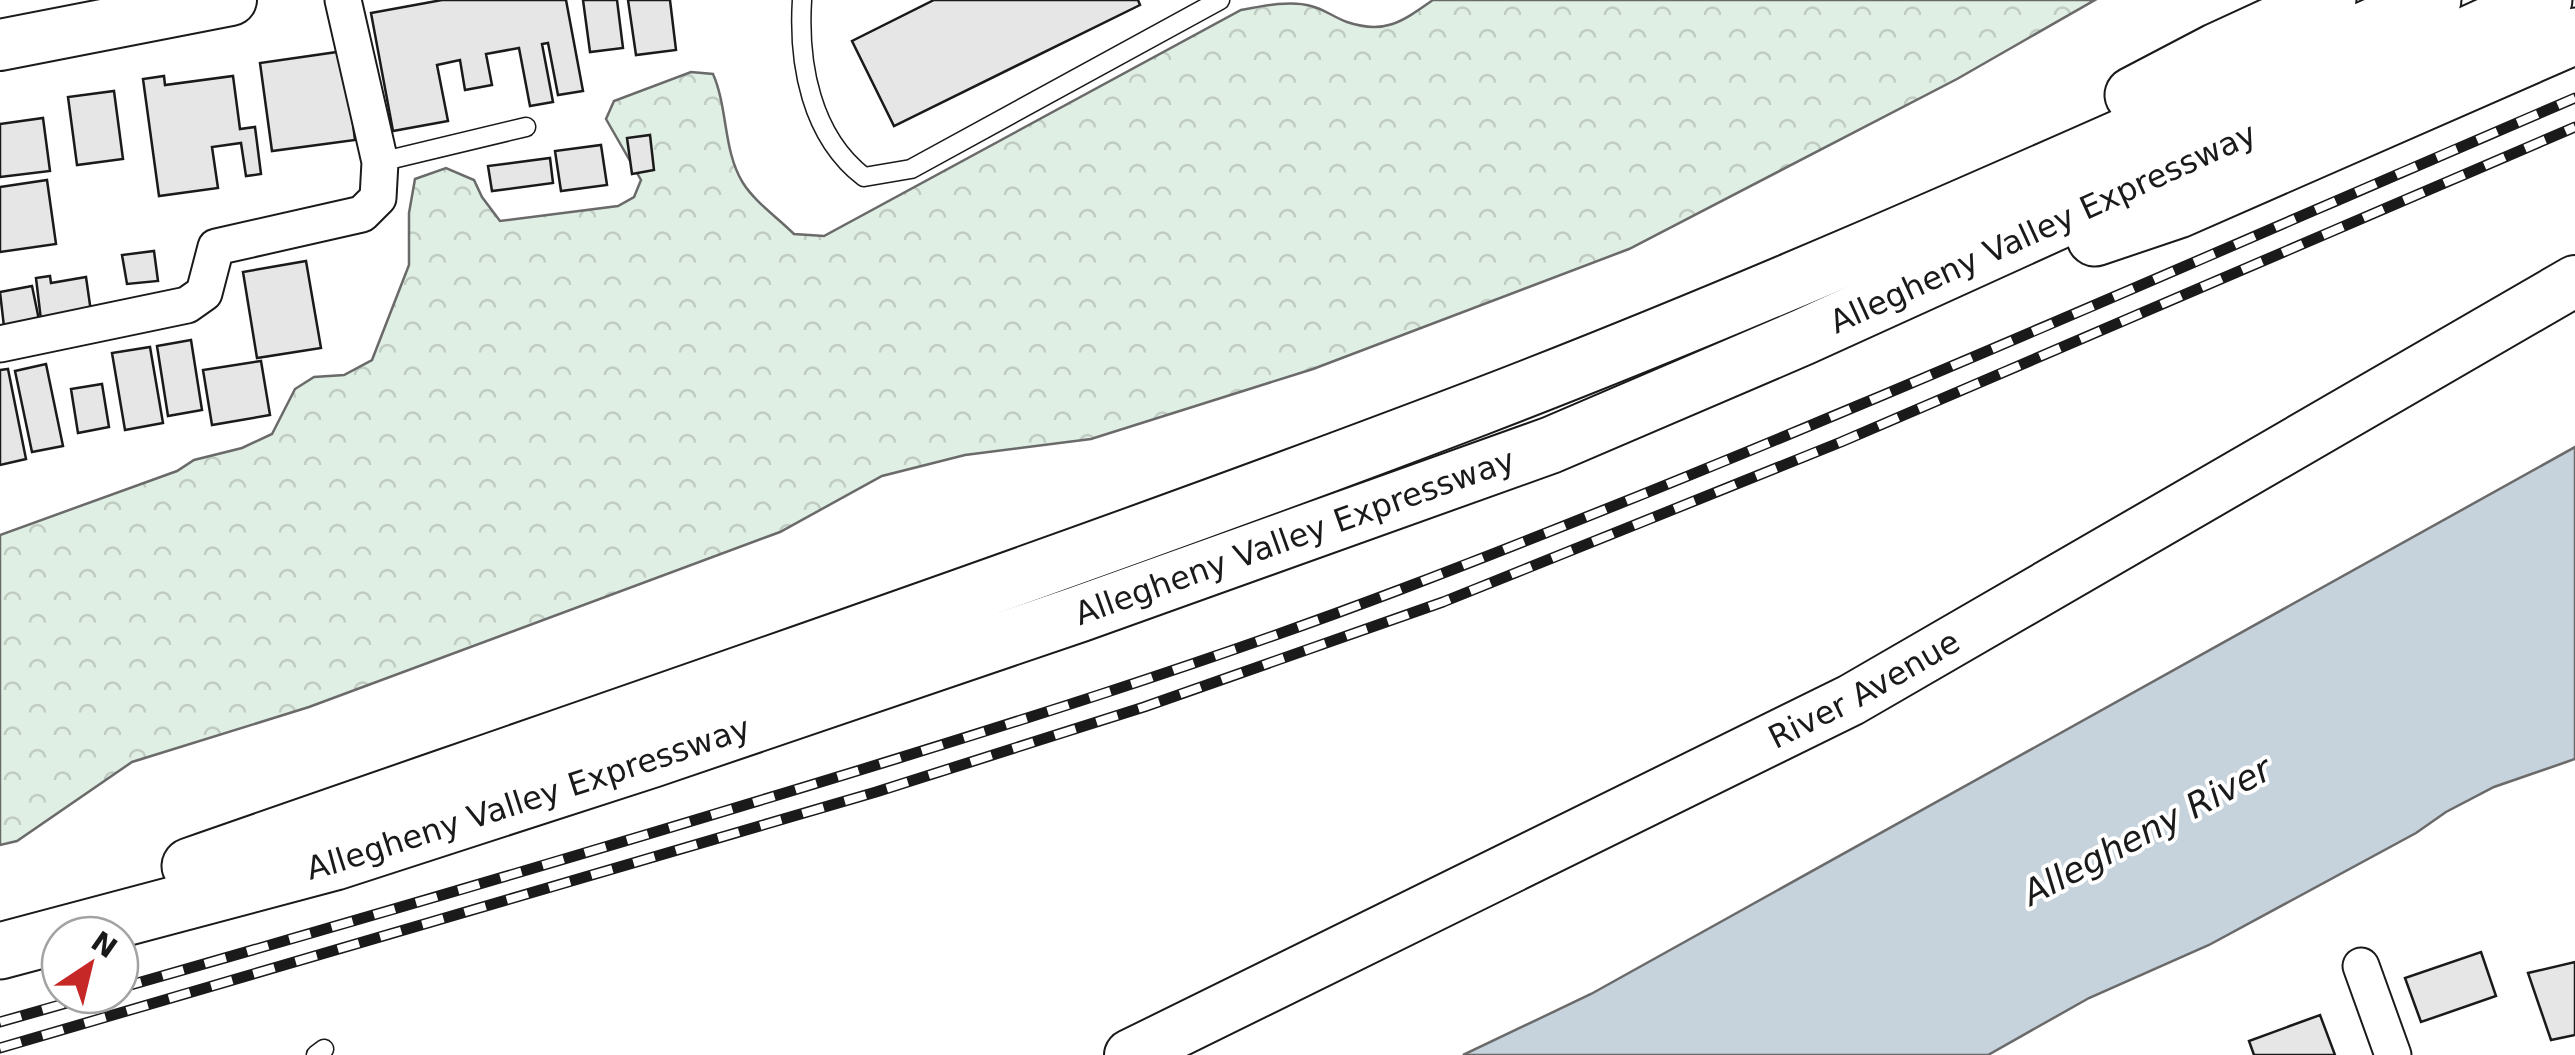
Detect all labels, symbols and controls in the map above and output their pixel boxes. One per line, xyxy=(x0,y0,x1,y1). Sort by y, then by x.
street label: Allegheny Valley Expressway xyxy=(1824,114,2262,341)
street label: Allegheny Valley Expressway xyxy=(1070,441,1520,633)
street label: River Avenue xyxy=(1762,622,1966,757)
street label: Allegheny Valley Expressway xyxy=(302,708,755,888)
water label: Allegheny River xyxy=(2014,747,2280,914)
north arrow xyxy=(40,915,140,1015)
text: N xyxy=(85,925,123,965)

